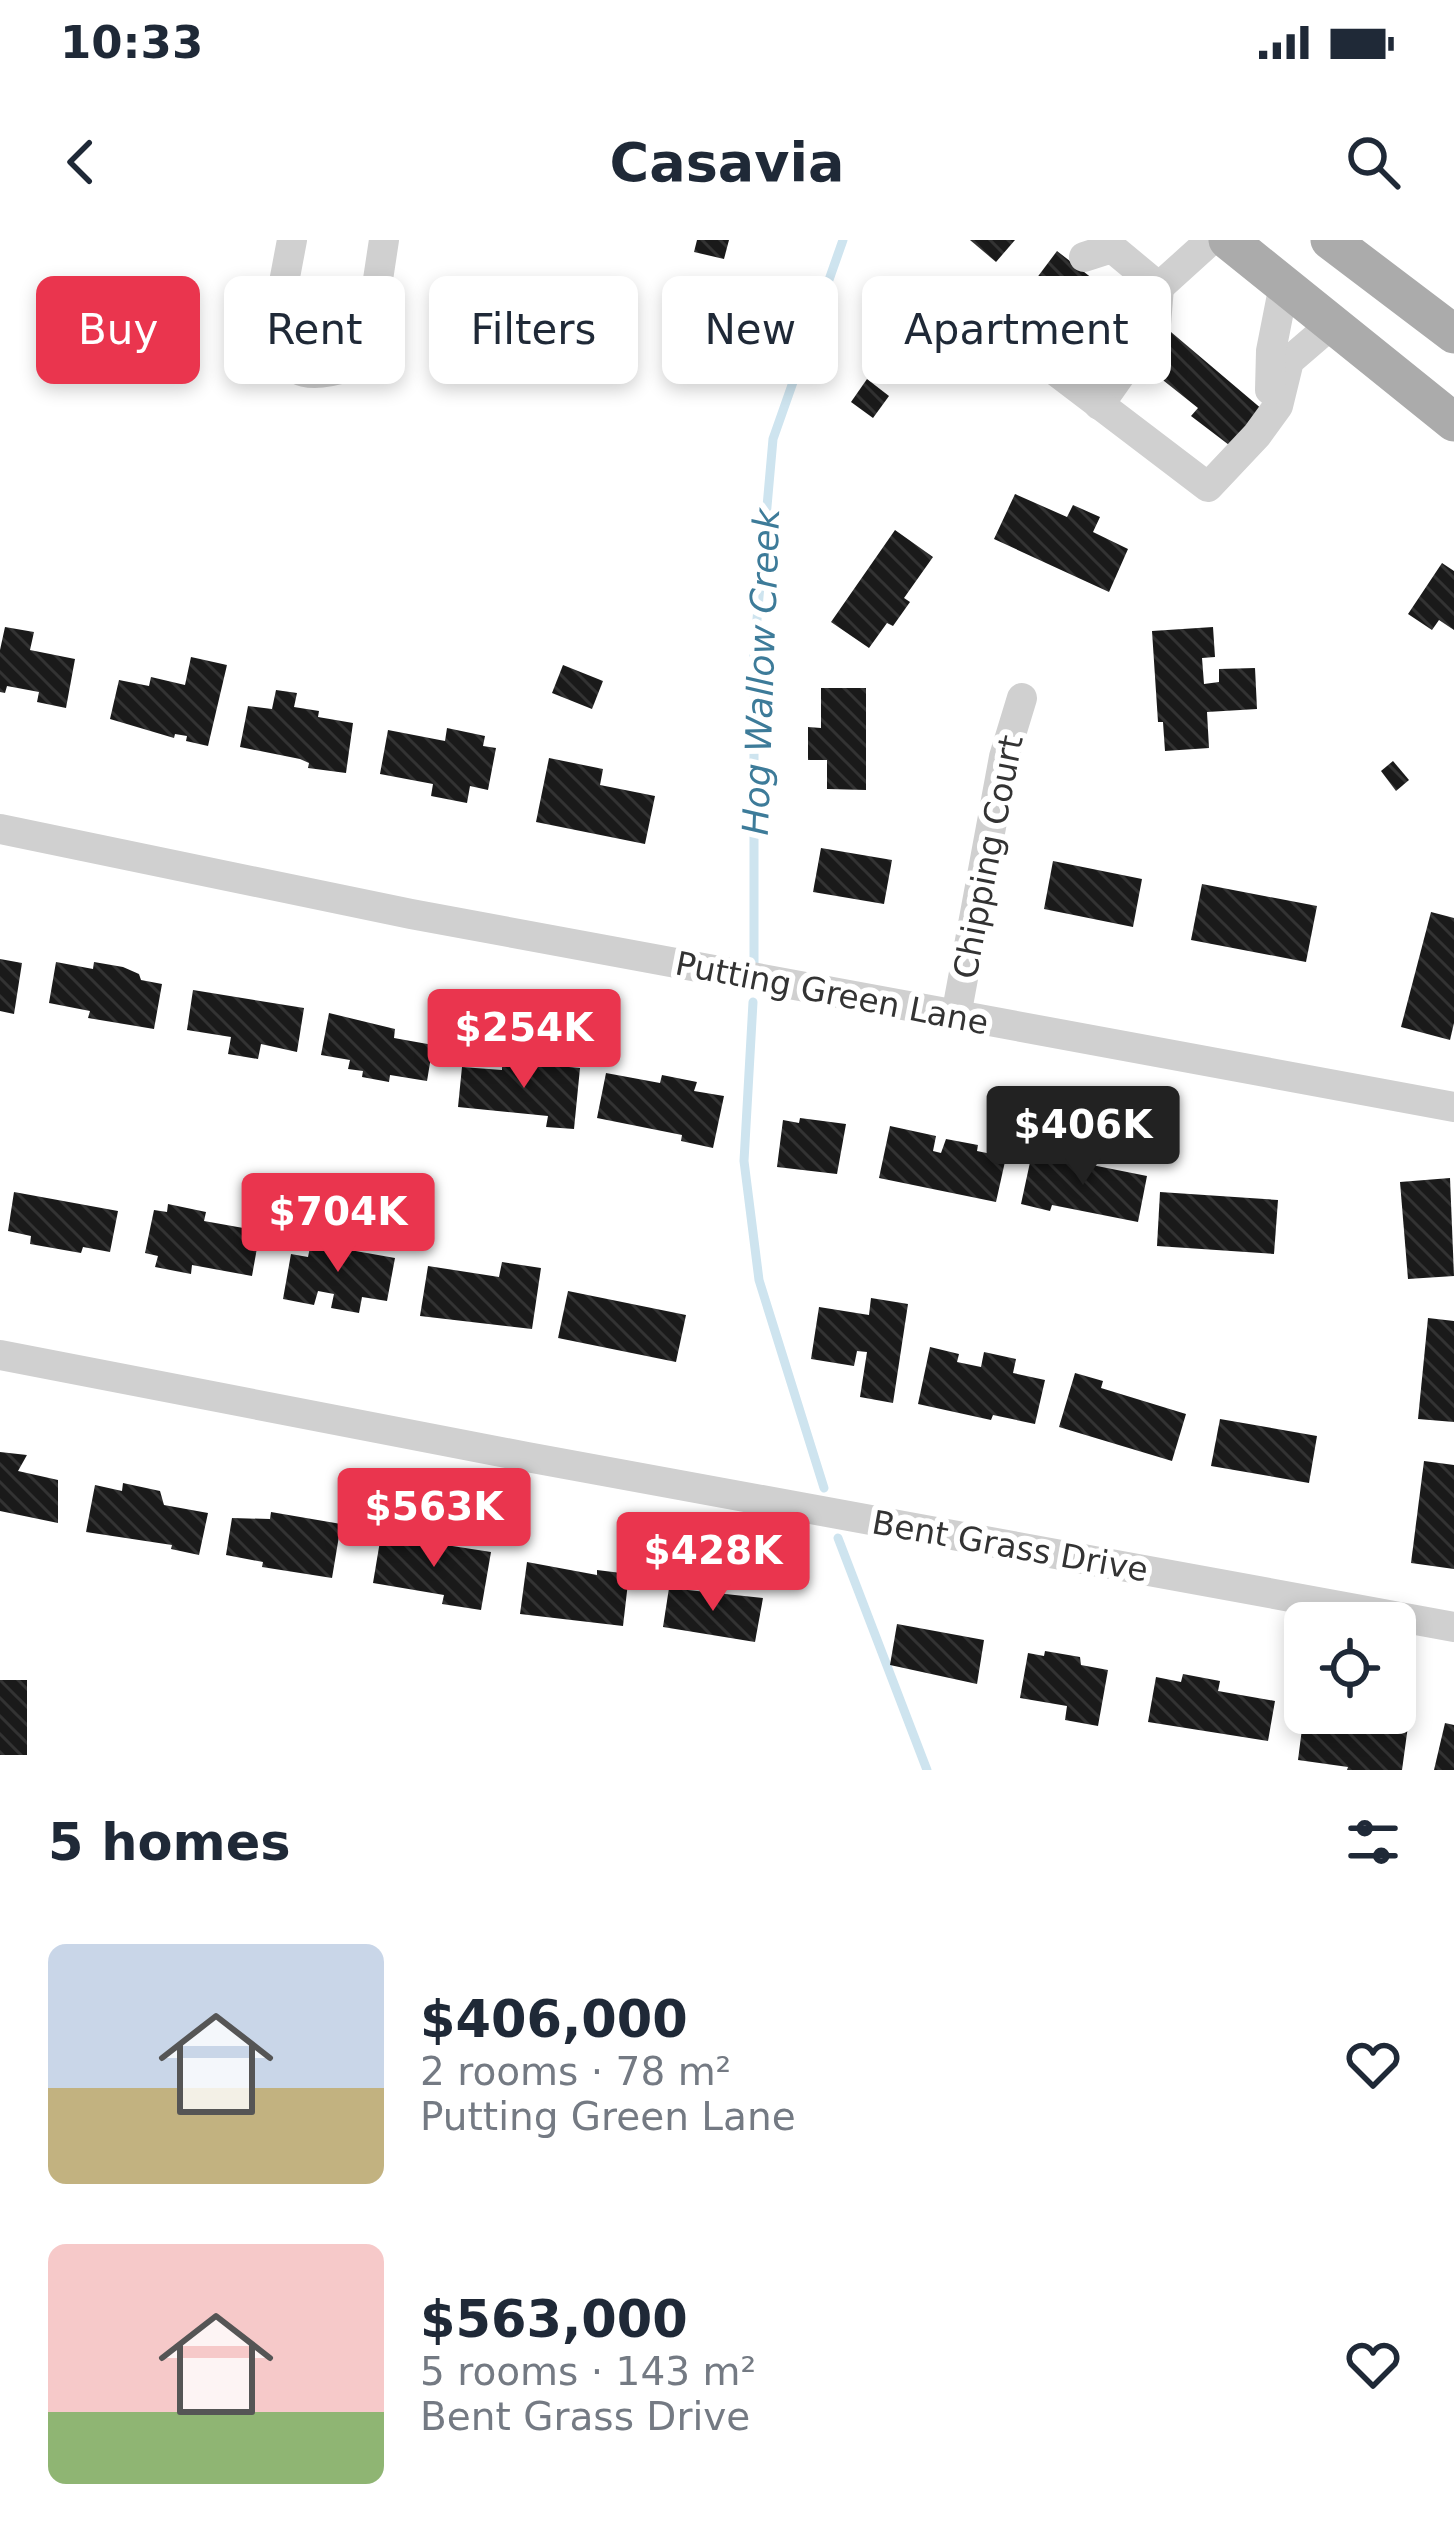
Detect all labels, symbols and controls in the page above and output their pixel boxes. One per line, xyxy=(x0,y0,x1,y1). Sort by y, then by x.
text: 10:33 xyxy=(60,16,203,69)
icon: back xyxy=(48,129,114,195)
icon: search xyxy=(1340,129,1406,195)
text: Casavia xyxy=(610,131,844,194)
chip: Buy xyxy=(36,276,200,384)
chip: Rent xyxy=(224,276,405,384)
chip: Filters xyxy=(429,276,638,384)
chip: New xyxy=(662,276,838,384)
chip: Apartment xyxy=(862,276,1171,384)
water label: Hog Wallow Creek xyxy=(735,506,787,836)
street label: Chipping Court xyxy=(945,732,1031,982)
street label: Putting Green Lane xyxy=(672,944,992,1042)
pin: $254K xyxy=(440,989,608,1091)
text: $254K xyxy=(455,1005,593,1050)
pin: $406K xyxy=(999,1086,1167,1188)
text: $406K xyxy=(1014,1102,1152,1147)
pin: $704K xyxy=(254,1173,422,1275)
text: $704K xyxy=(269,1189,407,1234)
pin: $563K xyxy=(350,1468,518,1570)
text: $563K xyxy=(365,1484,503,1529)
street label: Bent Grass Drive xyxy=(869,1503,1151,1589)
pin: $428K xyxy=(629,1512,797,1614)
text: $428K xyxy=(644,1528,782,1573)
map controls xyxy=(1284,1602,1416,1734)
button: locate xyxy=(1284,1602,1416,1734)
icon: filters xyxy=(1340,1809,1406,1875)
text: 5 homes xyxy=(48,1813,291,1872)
text: $406,000 xyxy=(420,1990,688,2049)
icon: home xyxy=(144,1992,288,2136)
icon: heart xyxy=(1340,2031,1406,2097)
text: 2 rooms · 78 m² xyxy=(420,2049,731,2094)
text: Putting Green Lane xyxy=(420,2094,796,2139)
text: $563,000 xyxy=(420,2290,688,2349)
icon: home xyxy=(144,2292,288,2436)
icon: heart xyxy=(1340,2331,1406,2397)
text: 5 rooms · 143 m² xyxy=(420,2349,756,2394)
text: Bent Grass Drive xyxy=(420,2394,750,2439)

